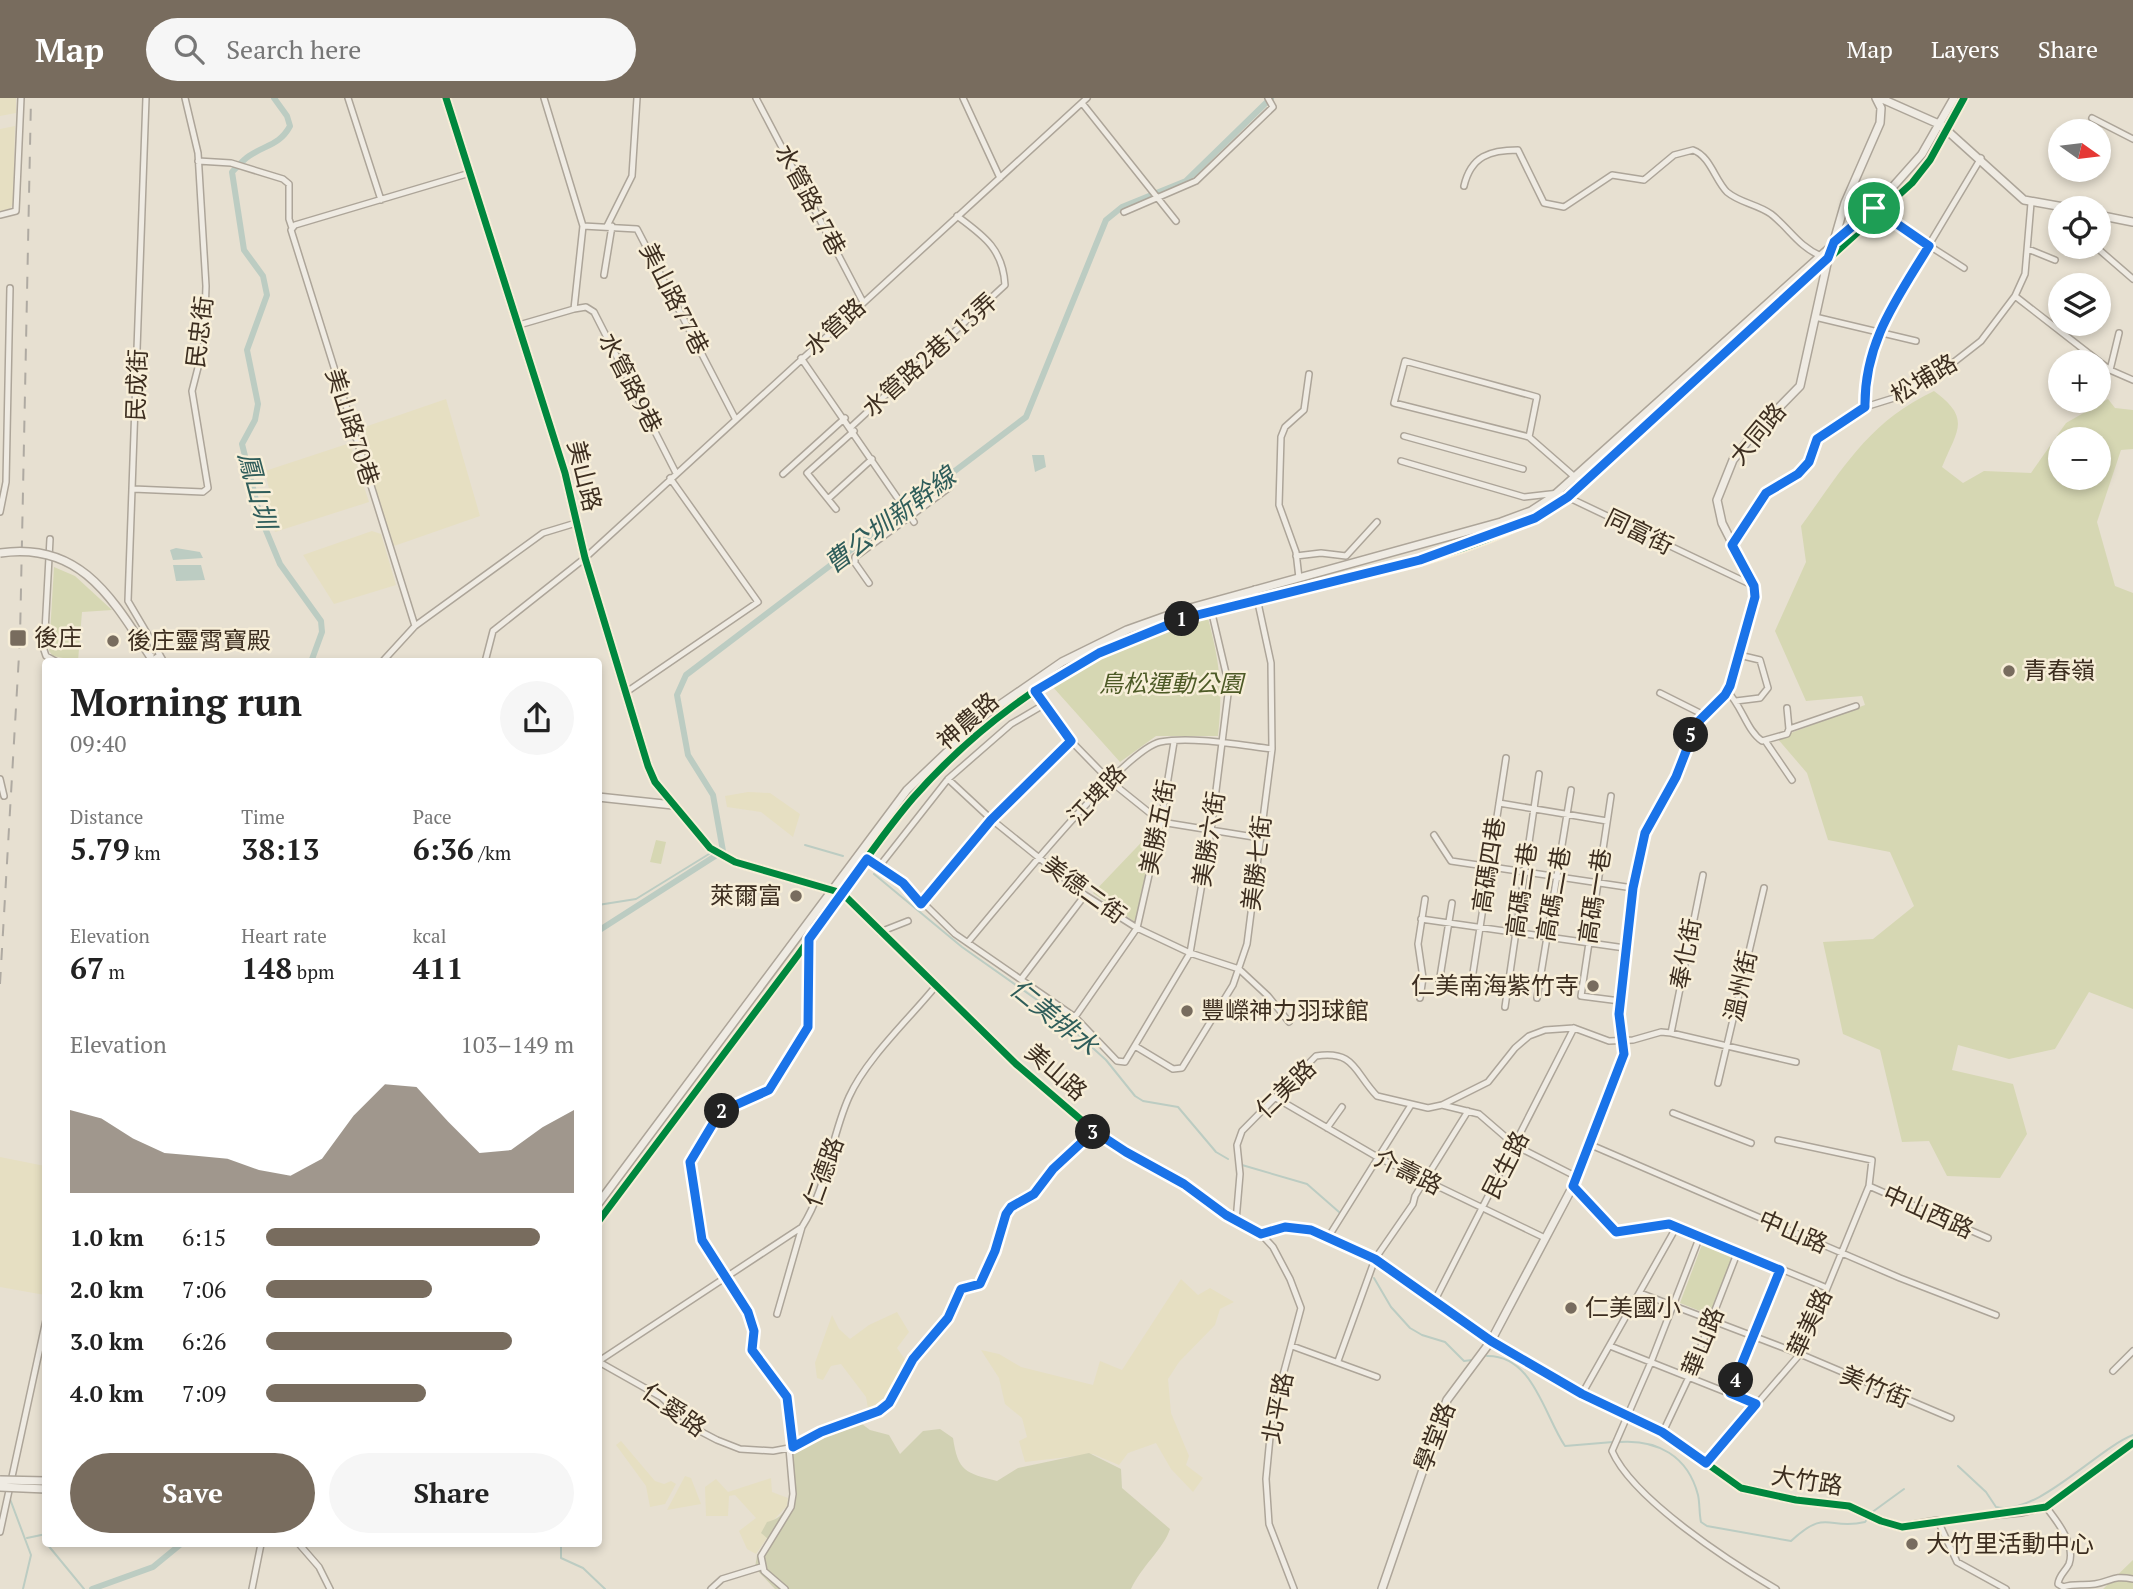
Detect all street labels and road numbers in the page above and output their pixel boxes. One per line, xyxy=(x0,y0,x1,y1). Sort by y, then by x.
street label: 水管路17巷 xyxy=(768,138,854,261)
street label: 美山路77巷 xyxy=(633,237,717,360)
street label: 水管路2巷113弄 xyxy=(855,285,1004,423)
street label: 水管路 xyxy=(797,290,872,362)
street label: 民忠街 xyxy=(179,294,219,370)
street label: 水管路9巷 xyxy=(592,327,670,438)
street label: 松埔路 xyxy=(1884,346,1963,410)
street label: 民成街 xyxy=(119,348,153,422)
street label: 美山路70巷 xyxy=(319,364,387,489)
street label: 大同路 xyxy=(1722,395,1793,471)
street label: 美山路 xyxy=(561,437,609,515)
street label: 同富街 xyxy=(1600,501,1679,561)
street label: 神農路 xyxy=(930,685,1005,756)
street label: 江埤路 xyxy=(1060,757,1133,832)
street label: 美勝五街 xyxy=(1132,777,1182,877)
street label: 美勝六街 xyxy=(1185,789,1231,889)
street label: 美勝七街 xyxy=(1234,813,1278,912)
street label: 高碼四巷 xyxy=(1465,815,1511,915)
street label: 高碼三巷 xyxy=(1498,840,1544,940)
street label: 高碼二巷 xyxy=(1529,844,1577,944)
street label: 高碼一巷 xyxy=(1571,846,1617,946)
street label: 美德二街 xyxy=(1036,848,1133,930)
street label: 奉化街 xyxy=(1662,915,1708,992)
street label: 溫州街 xyxy=(1716,947,1764,1024)
street label: 美山路 xyxy=(1019,1036,1094,1107)
street label: 仁美路 xyxy=(1248,1052,1322,1125)
street label: 民生路 xyxy=(1475,1125,1536,1204)
street label: 仁德路 xyxy=(796,1132,850,1211)
street label: 介壽路 xyxy=(1369,1141,1448,1201)
street label: 中山西路 xyxy=(1878,1177,1979,1245)
street label: 中山路 xyxy=(1754,1202,1833,1260)
street label: 華美路 xyxy=(1779,1283,1839,1362)
street label: 華山路 xyxy=(1674,1302,1730,1381)
street label: 美竹街 xyxy=(1836,1358,1915,1414)
street label: 北平路 xyxy=(1254,1369,1300,1446)
street label: 仁愛路 xyxy=(636,1375,713,1443)
street label: 學堂路 xyxy=(1406,1397,1462,1476)
street label: 大竹路 xyxy=(1769,1459,1845,1501)

